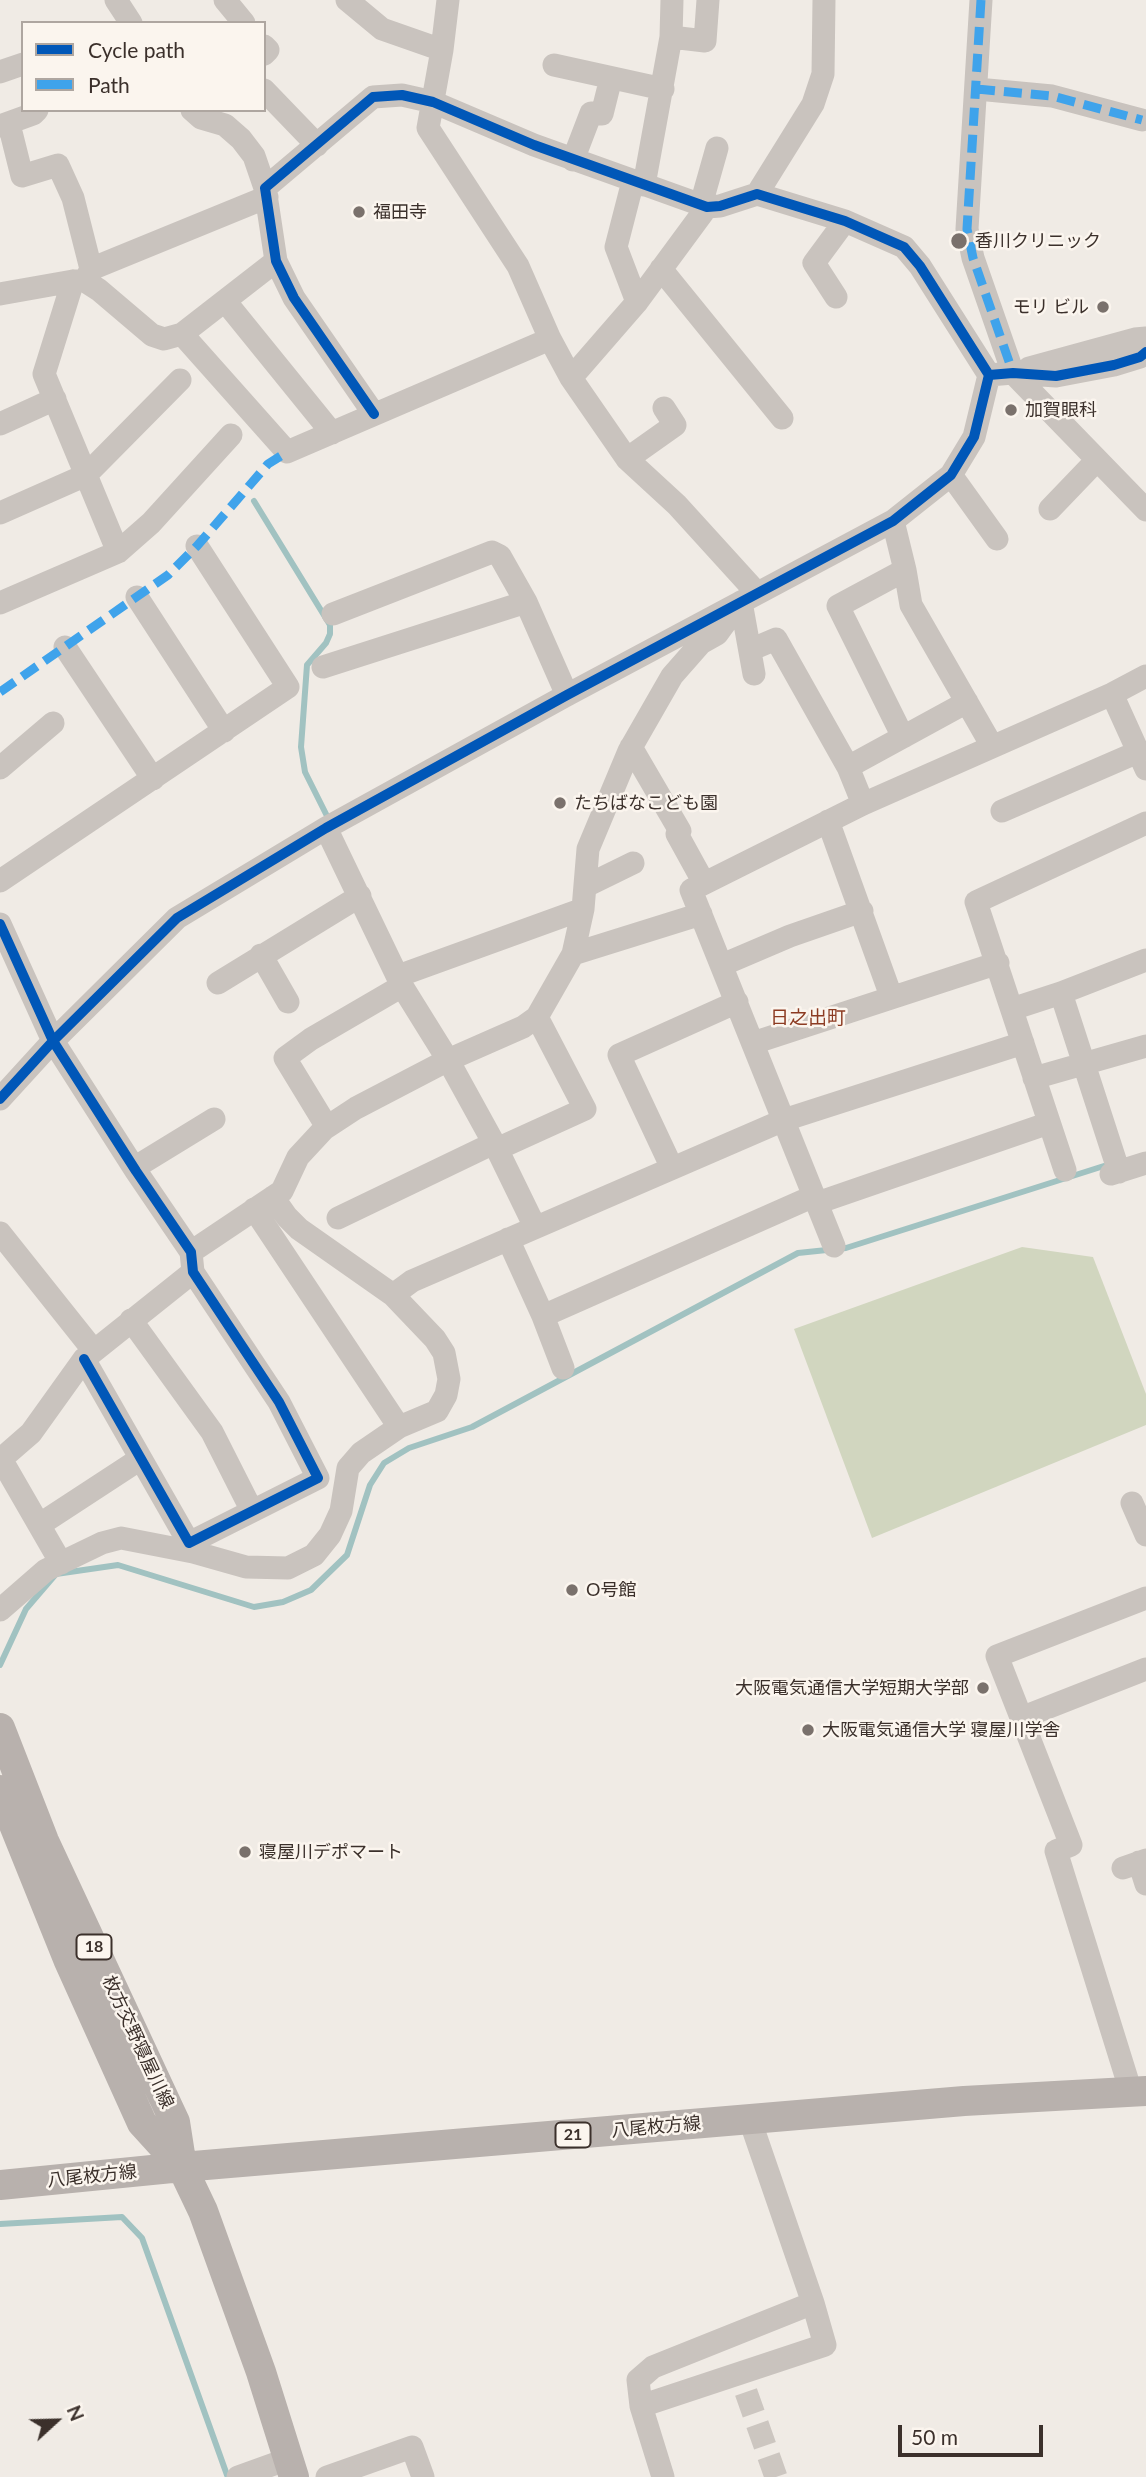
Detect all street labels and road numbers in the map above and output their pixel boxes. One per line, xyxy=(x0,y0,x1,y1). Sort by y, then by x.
road number: 18 xyxy=(76,1935,112,1960)
street label: 枚方交野寝屋川線 xyxy=(98,1972,178,2112)
street label: 八尾枚方線 xyxy=(610,2112,702,2142)
road number: 21 xyxy=(556,2122,590,2148)
street label: 八尾枚方線 xyxy=(46,2161,138,2191)

